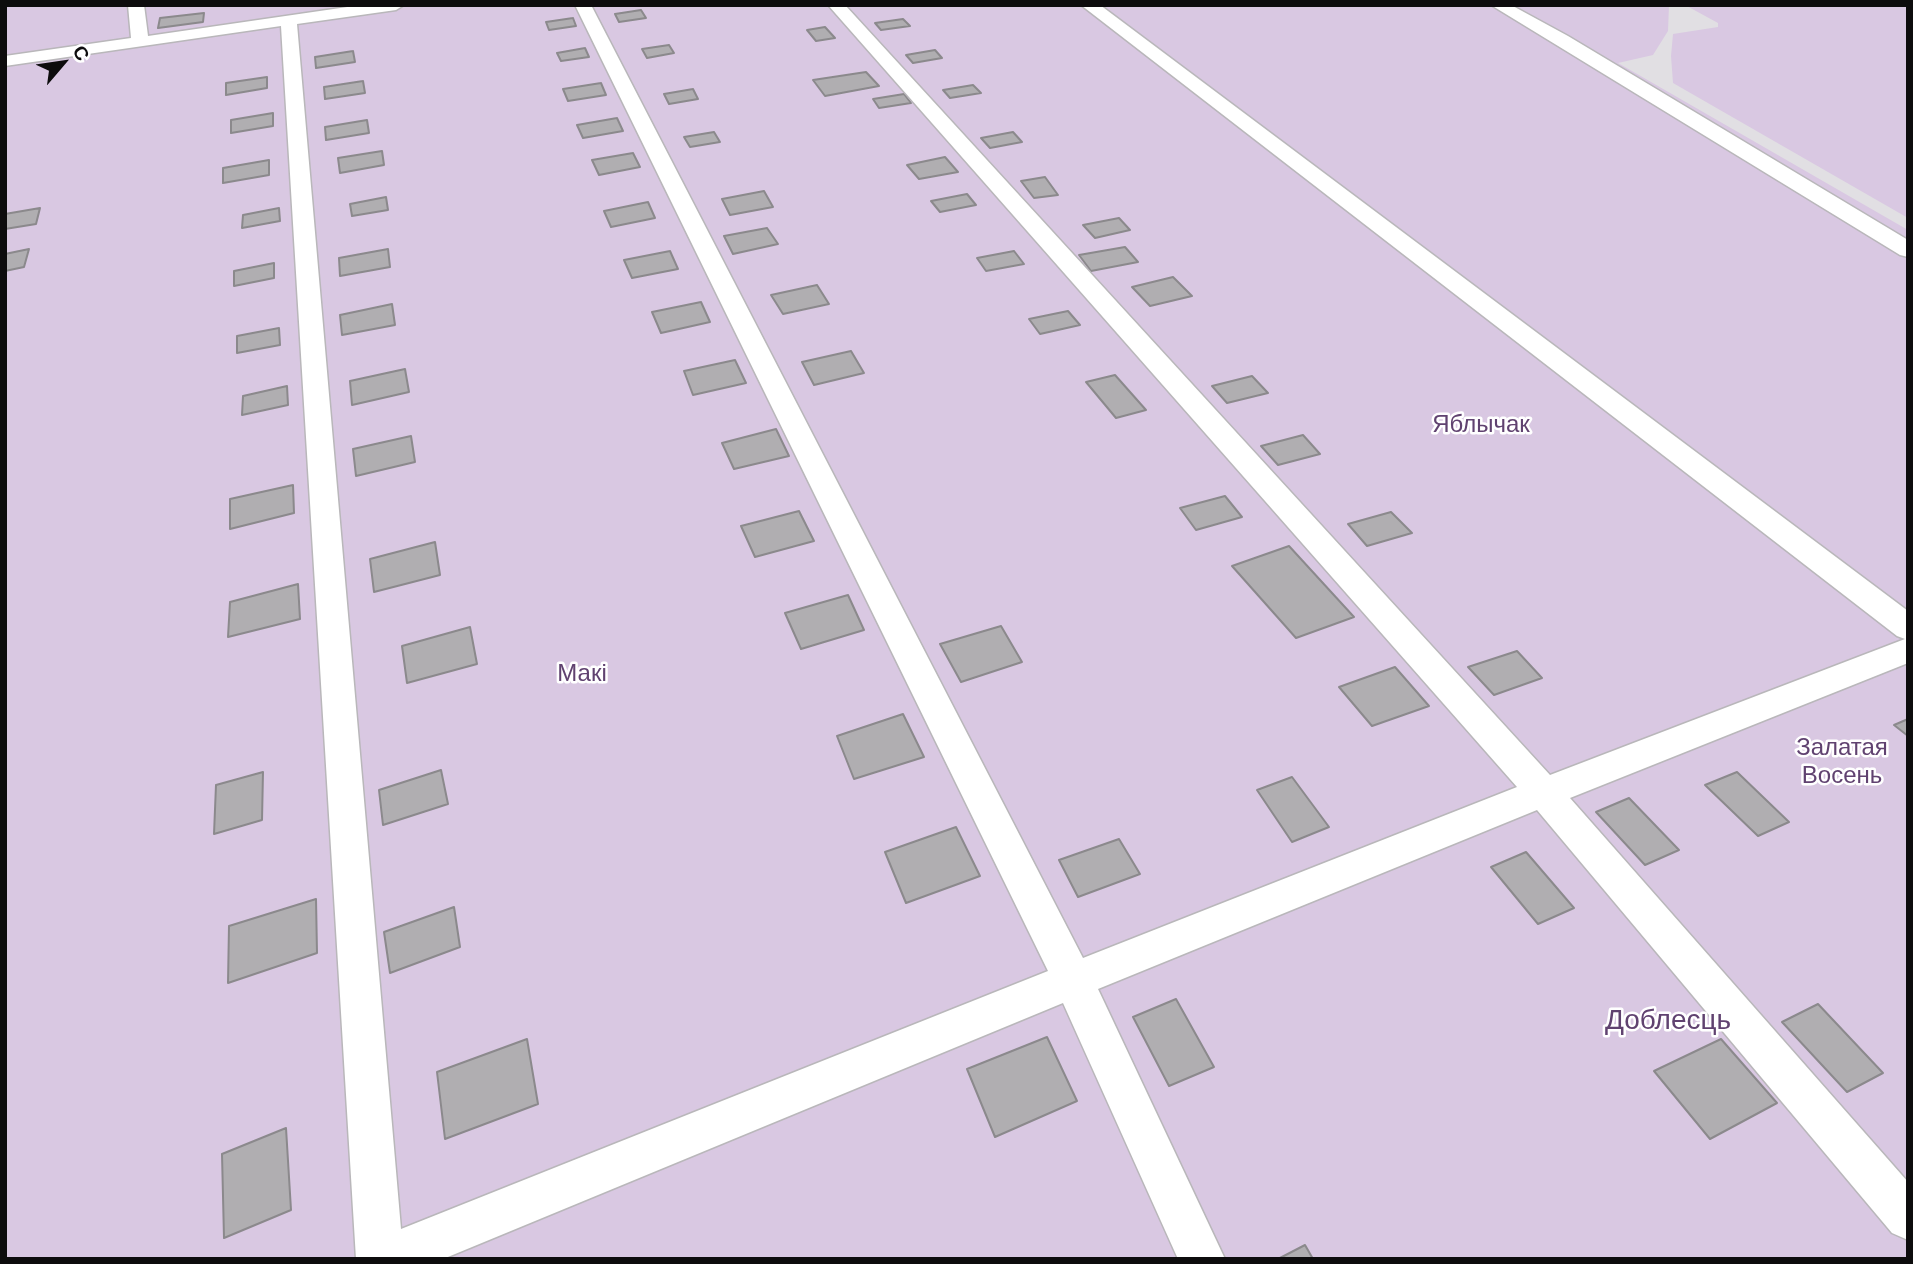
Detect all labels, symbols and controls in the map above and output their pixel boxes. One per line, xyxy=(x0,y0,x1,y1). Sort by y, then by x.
north arrow xyxy=(28,28,98,98)
text: С xyxy=(68,41,95,64)
park label: Яблычак xyxy=(1432,410,1530,438)
park label: Макі xyxy=(557,659,607,687)
park label: Залатая Восень xyxy=(1796,733,1888,789)
park label: Доблесць xyxy=(1605,1003,1731,1037)

